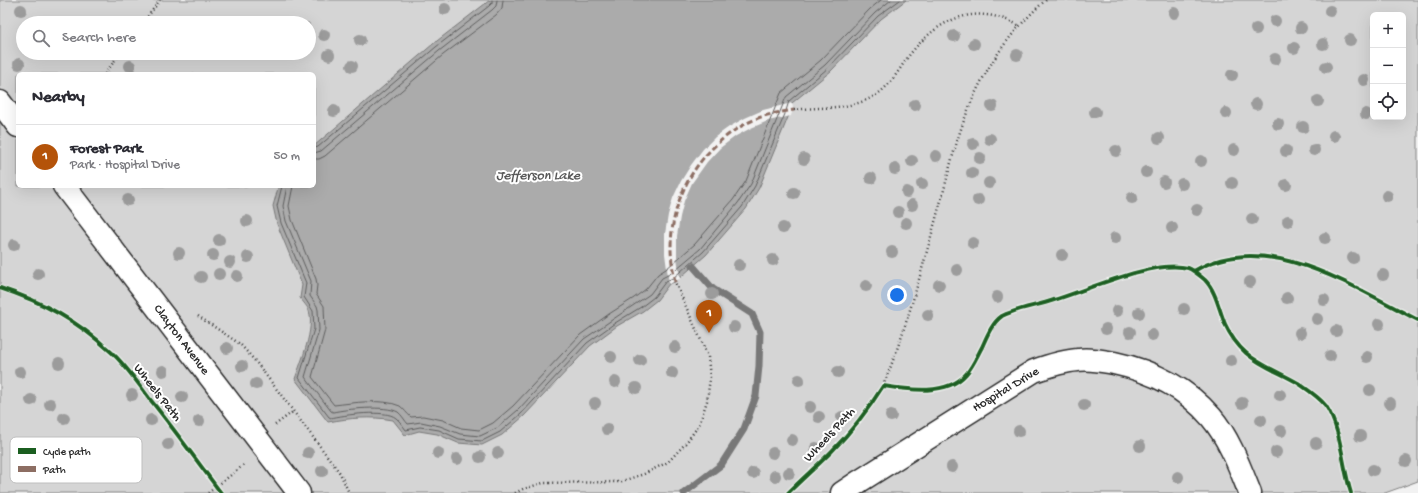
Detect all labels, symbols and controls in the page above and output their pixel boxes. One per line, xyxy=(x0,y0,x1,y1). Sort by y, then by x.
map controls xyxy=(1370,12,1406,120)
button: + xyxy=(1370,12,1406,48)
search box xyxy=(16,16,316,60)
icon: search xyxy=(30,27,52,49)
text: Search here xyxy=(62,29,136,47)
button: − xyxy=(1370,48,1406,84)
button: locate xyxy=(1370,84,1406,120)
text: Nearby xyxy=(32,88,85,108)
text: Forest Park xyxy=(70,140,142,158)
text: 1 xyxy=(42,149,48,164)
text: 50 m xyxy=(273,149,300,164)
text: Park · Hospital Drive xyxy=(70,158,180,173)
water label: Jefferson Lake xyxy=(496,168,581,185)
your location xyxy=(887,285,907,305)
pin: 1 xyxy=(696,300,722,333)
street label: Clayton Avenue xyxy=(150,302,212,378)
street label: Wheels Path xyxy=(130,361,184,425)
street label: Hospital Drive xyxy=(970,364,1042,416)
street label: Wheels Path xyxy=(801,405,859,465)
legend xyxy=(10,437,142,483)
text: Cycle path xyxy=(43,447,91,459)
text: Path xyxy=(42,465,66,477)

